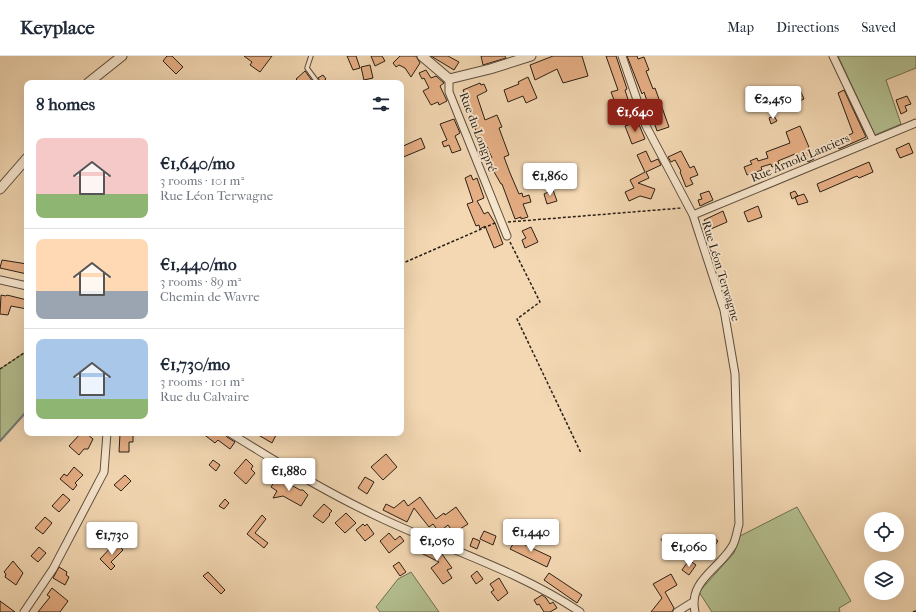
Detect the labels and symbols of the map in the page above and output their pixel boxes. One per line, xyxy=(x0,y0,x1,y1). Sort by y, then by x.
pin: €2,450 xyxy=(740,86,806,120)
street label: Rue du Longpré xyxy=(456,90,500,174)
pin: €1,640 xyxy=(602,99,668,133)
street label: Rue Arnold Lanciers xyxy=(749,131,852,185)
pin: €1,860 xyxy=(517,163,583,197)
street label: Rue Léon Terwagne xyxy=(699,219,743,323)
pin: €1,880 xyxy=(256,458,322,492)
pin: €1,440 xyxy=(498,519,564,553)
pin: €1,730 xyxy=(79,522,145,556)
pin: €1,050 xyxy=(404,528,470,562)
pin: €1,060 xyxy=(656,534,722,568)

